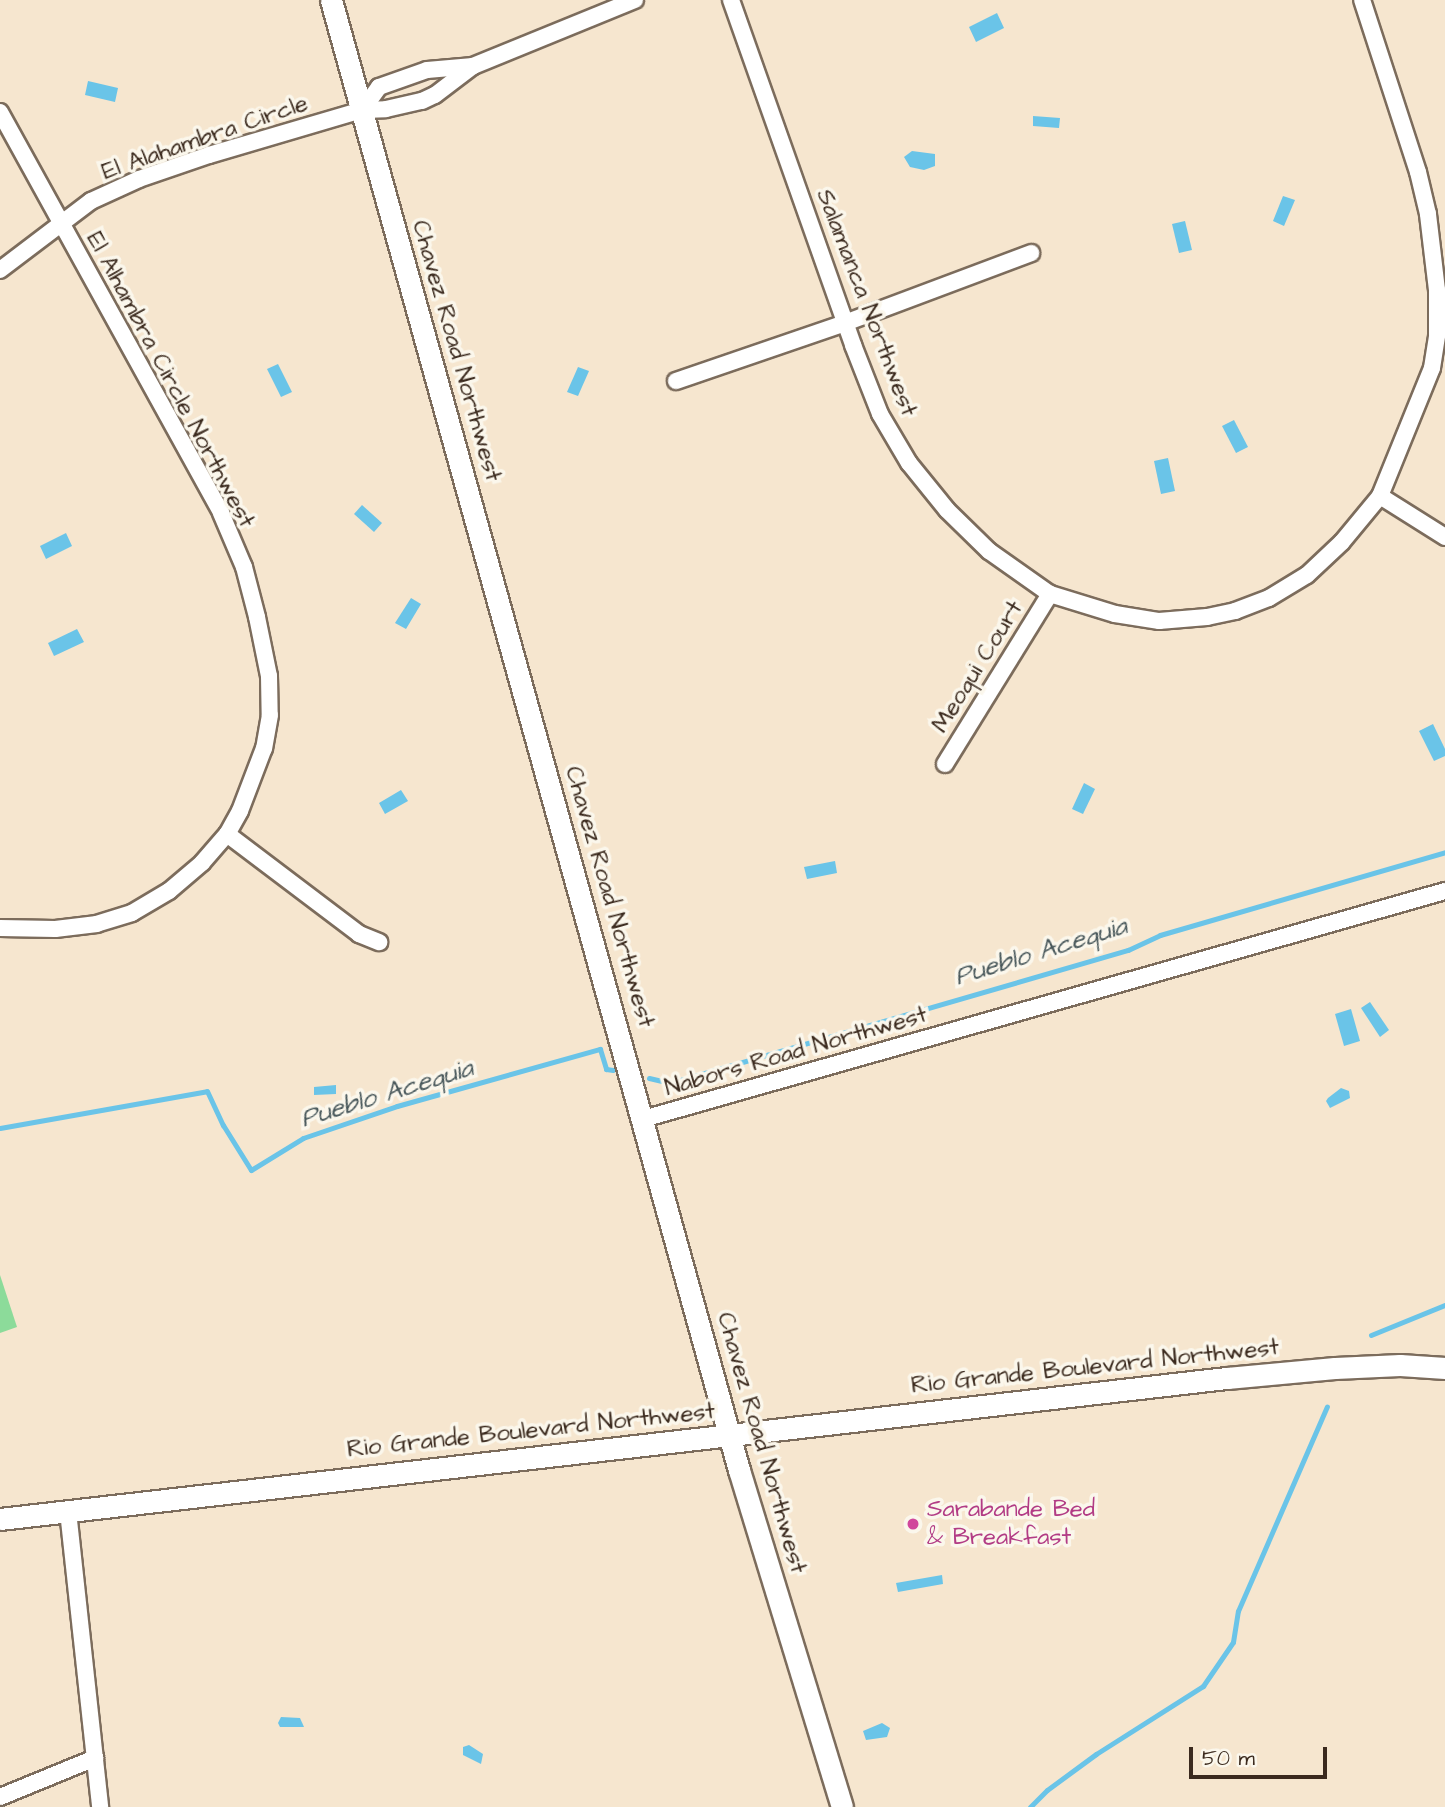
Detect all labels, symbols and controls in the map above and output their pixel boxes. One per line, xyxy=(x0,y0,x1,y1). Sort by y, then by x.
street label: El Alahambra Circle xyxy=(98,89,312,187)
street label: Salamanca Northwest xyxy=(809,185,923,421)
street label: Chavez Road Northwest xyxy=(405,217,507,485)
street label: El Alhambra Circle Northwest xyxy=(80,227,260,533)
street label: Meoqui Court xyxy=(926,596,1030,738)
street label: Chavez Road Northwest xyxy=(558,763,660,1031)
water label: Pueblo Acequia xyxy=(951,911,1131,993)
street label: Nabors Road Northwest xyxy=(662,1001,930,1103)
water label: Pueblo Acequia xyxy=(297,1053,477,1135)
street label: Chavez Road Northwest xyxy=(710,1309,812,1577)
street label: Rio Grande Boulevard Northwest xyxy=(910,1333,1280,1401)
street label: Rio Grande Boulevard Northwest xyxy=(346,1397,716,1465)
place label: Sarabande Bed & Breakfast xyxy=(927,1496,1095,1552)
marker: Sarabande Bed & Breakfast xyxy=(905,1516,921,1532)
scale bar xyxy=(1193,1734,1331,1778)
text: 50 m xyxy=(1202,1744,1255,1773)

